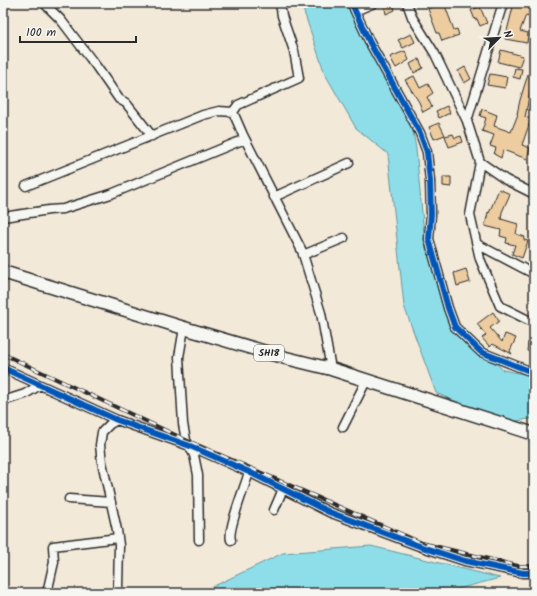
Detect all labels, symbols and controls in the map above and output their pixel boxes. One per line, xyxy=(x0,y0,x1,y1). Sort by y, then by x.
scale bar xyxy=(20,18,136,44)
north arrow xyxy=(479,18,519,58)
text: 100 m xyxy=(26,23,57,42)
text: N xyxy=(498,28,517,41)
road number: SH18 xyxy=(254,345,284,361)

